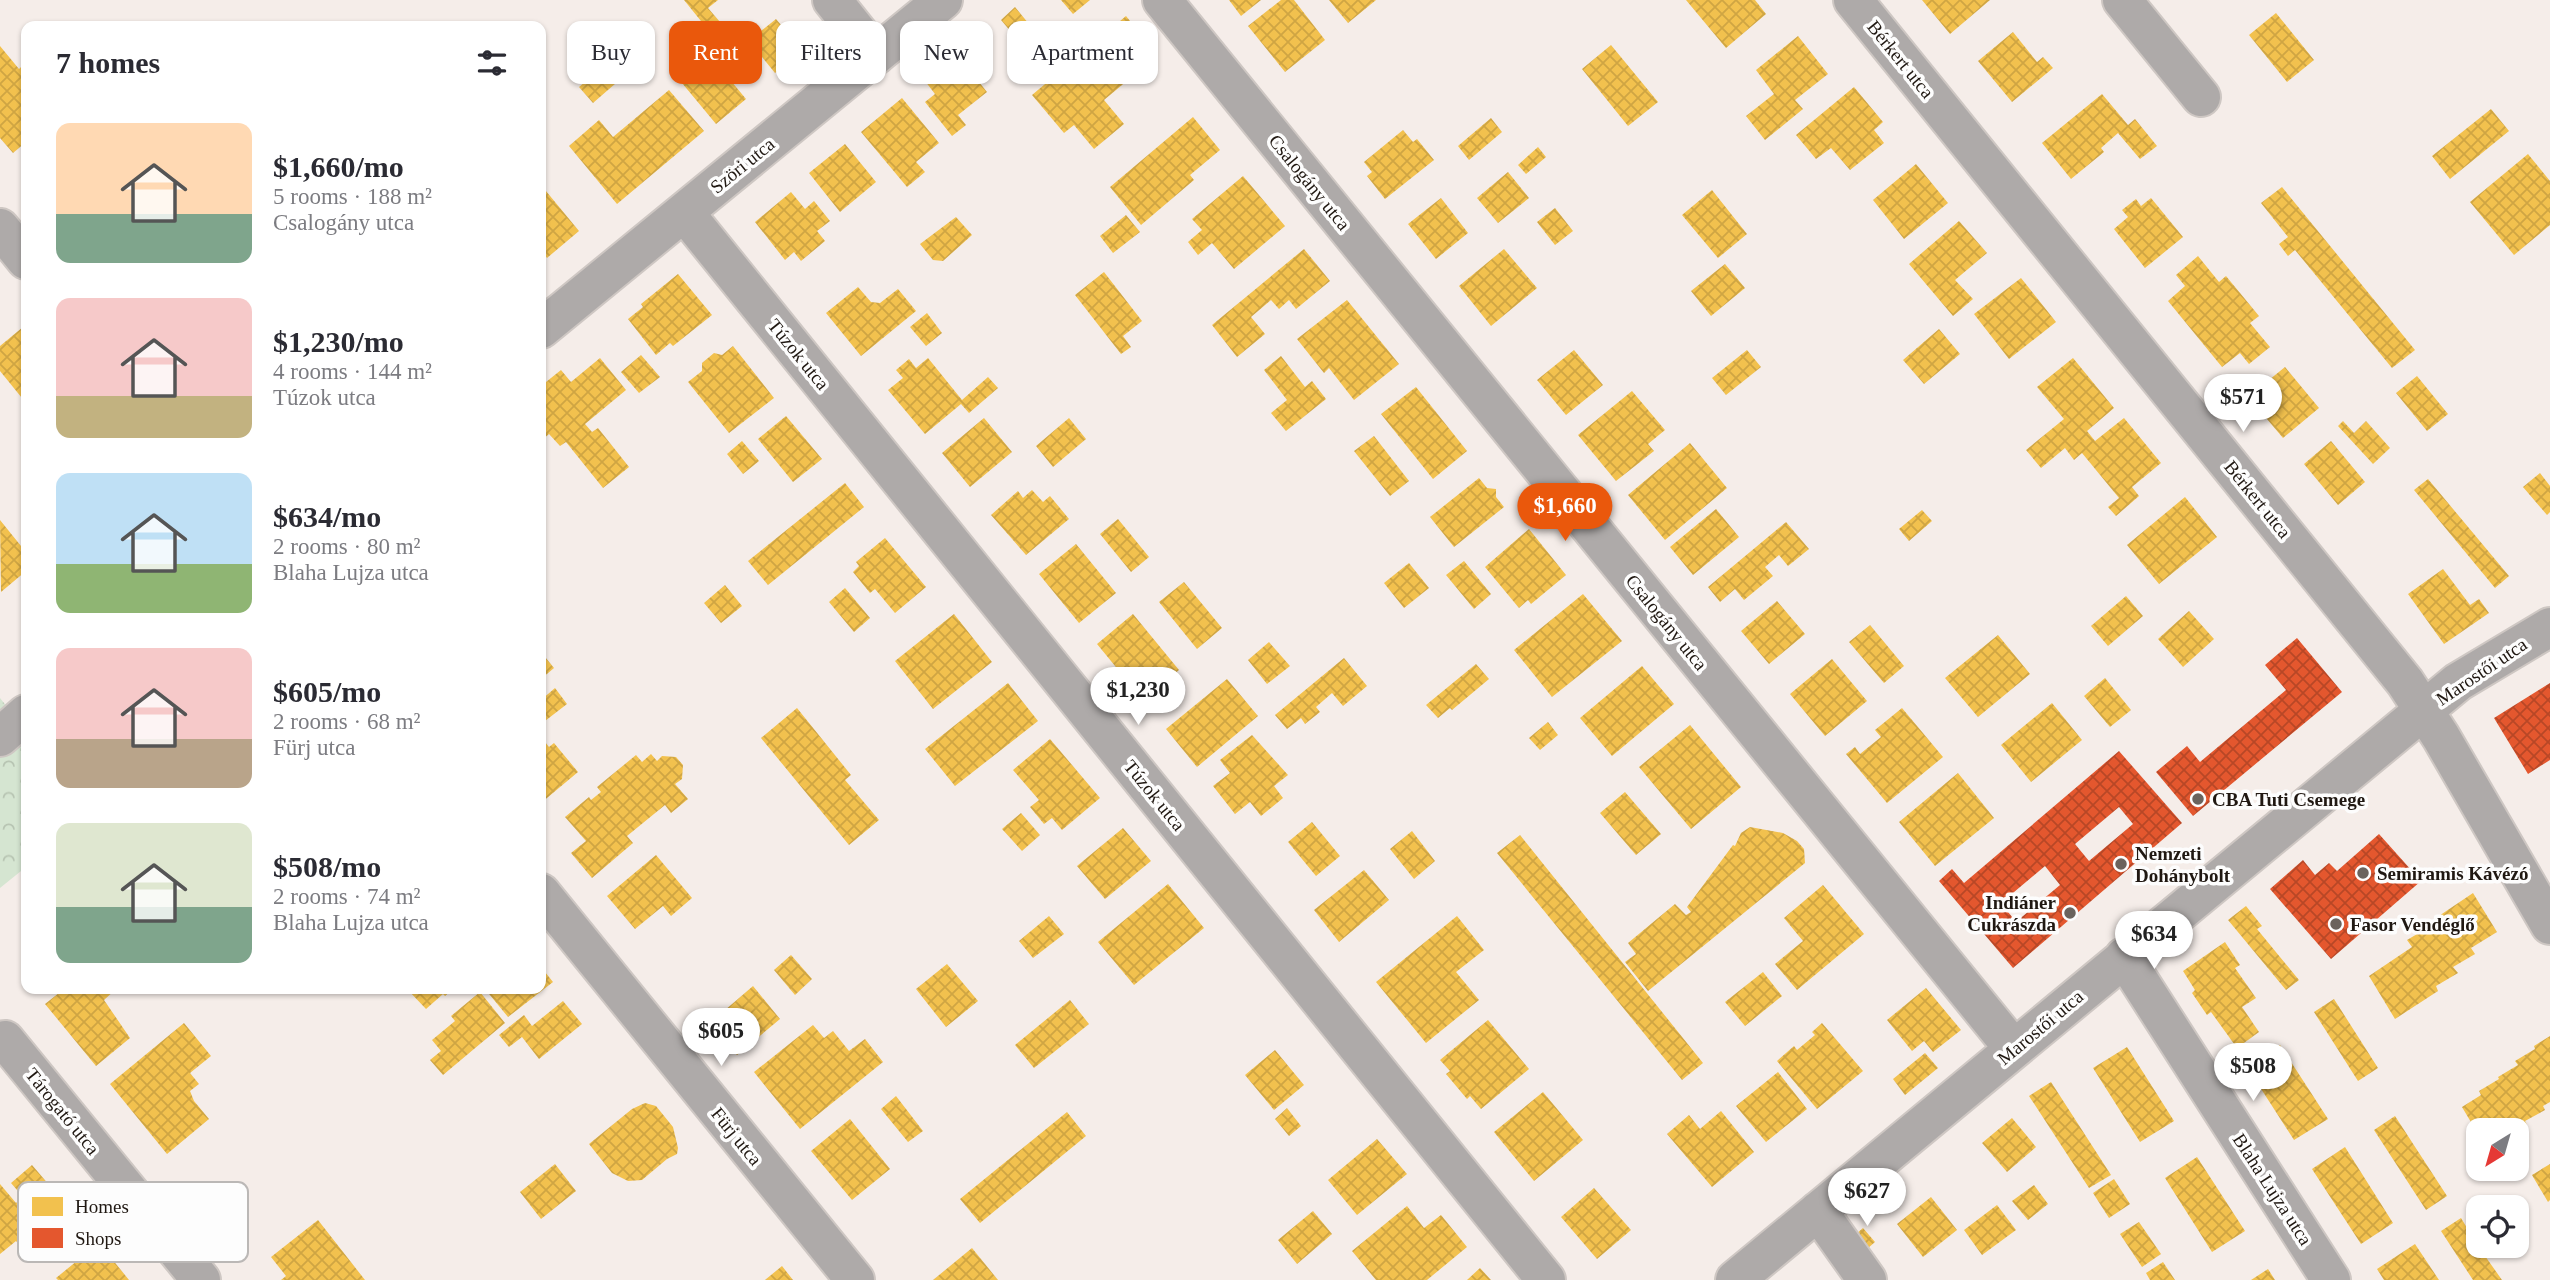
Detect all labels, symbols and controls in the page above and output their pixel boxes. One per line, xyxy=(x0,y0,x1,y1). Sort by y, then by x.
street label: Bérkert utca xyxy=(1863,16,1939,103)
chip: Buy xyxy=(567,21,655,84)
chip: Rent xyxy=(669,21,762,84)
chip: Filters xyxy=(776,21,886,84)
chip: New xyxy=(900,21,993,84)
chip: Apartment xyxy=(1007,21,1158,84)
icon: filters xyxy=(473,44,511,82)
text: 7 homes xyxy=(56,46,160,79)
street label: Csalogány utca xyxy=(1265,130,1355,235)
street label: Szöri utca xyxy=(706,133,779,198)
text: $1,660/mo xyxy=(273,150,404,183)
icon: home xyxy=(112,151,196,235)
text: 5 rooms · 188 m² xyxy=(273,184,432,209)
text: Csalogány utca xyxy=(273,210,414,235)
street label: Túzok utca xyxy=(764,315,834,394)
text: $1,230/mo xyxy=(273,325,404,358)
icon: home xyxy=(112,326,196,410)
text: 4 rooms · 144 m² xyxy=(273,359,432,384)
pin: $571 xyxy=(2202,374,2284,434)
text: $571 xyxy=(2220,384,2266,409)
text: Túzok utca xyxy=(273,385,376,410)
street label: Bérkert utca xyxy=(2220,456,2296,543)
pin: $1,660 xyxy=(1508,484,1622,543)
text: $1,660 xyxy=(1533,493,1597,518)
text: $634/mo xyxy=(273,500,381,533)
icon: home xyxy=(112,501,196,585)
text: 2 rooms · 80 m² xyxy=(273,534,420,559)
text: Blaha Lujza utca xyxy=(273,560,429,585)
street label: Csalogány utca xyxy=(1622,570,1712,675)
street label: Marostői utca xyxy=(2432,633,2531,709)
pin: $1,230 xyxy=(1081,668,1195,727)
text: $605/mo xyxy=(273,675,381,708)
icon: home xyxy=(112,676,196,760)
text: $1,230 xyxy=(1106,677,1170,702)
text: 2 rooms · 68 m² xyxy=(273,709,420,734)
text: Fürj utca xyxy=(273,735,355,760)
street label: Túzok utca xyxy=(1120,756,1190,835)
place label: CBA Tuti Csemege xyxy=(2212,789,2365,810)
marker: CBA Tuti Csemege xyxy=(2190,791,2206,807)
place label: Nemzeti Dohánybolt xyxy=(2135,843,2231,886)
text: $508/mo xyxy=(273,850,381,883)
icon: home xyxy=(112,851,196,935)
marker: Nemzeti Dohánybolt xyxy=(2113,856,2129,872)
place label: Semiramis Kávézó xyxy=(2377,863,2528,884)
marker: Semiramis Kávézó xyxy=(2355,865,2371,881)
text: 2 rooms · 74 m² xyxy=(273,884,420,909)
place label: Indiáner Cukrászda xyxy=(1967,892,2057,935)
marker: Indiáner Cukrászda xyxy=(2062,905,2078,921)
text: Blaha Lujza utca xyxy=(273,910,429,935)
pin: $634 xyxy=(2113,912,2195,971)
place label: Fasor Vendéglő xyxy=(2350,914,2475,935)
marker: Fasor Vendéglő xyxy=(2328,916,2344,932)
text: $634 xyxy=(2131,921,2177,946)
street label: Marostői utca xyxy=(1993,985,2088,1069)
pin: $605 xyxy=(680,1009,762,1068)
text: $605 xyxy=(698,1018,744,1043)
pin: $508 xyxy=(2212,1044,2294,1103)
text: $508 xyxy=(2230,1053,2276,1078)
street label: Tárogató utca xyxy=(21,1064,104,1159)
street label: Fürj utca xyxy=(707,1103,767,1170)
north arrow xyxy=(2466,1118,2529,1181)
map controls xyxy=(2466,1118,2529,1258)
street label: Blaha Lujza utca xyxy=(2229,1130,2317,1249)
pin: $627 xyxy=(1826,1168,1908,1228)
text: $627 xyxy=(1844,1178,1890,1203)
legend xyxy=(18,1182,248,1262)
button: locate xyxy=(2466,1195,2529,1258)
text: Homes xyxy=(75,1196,129,1217)
text: Shops xyxy=(75,1228,121,1249)

